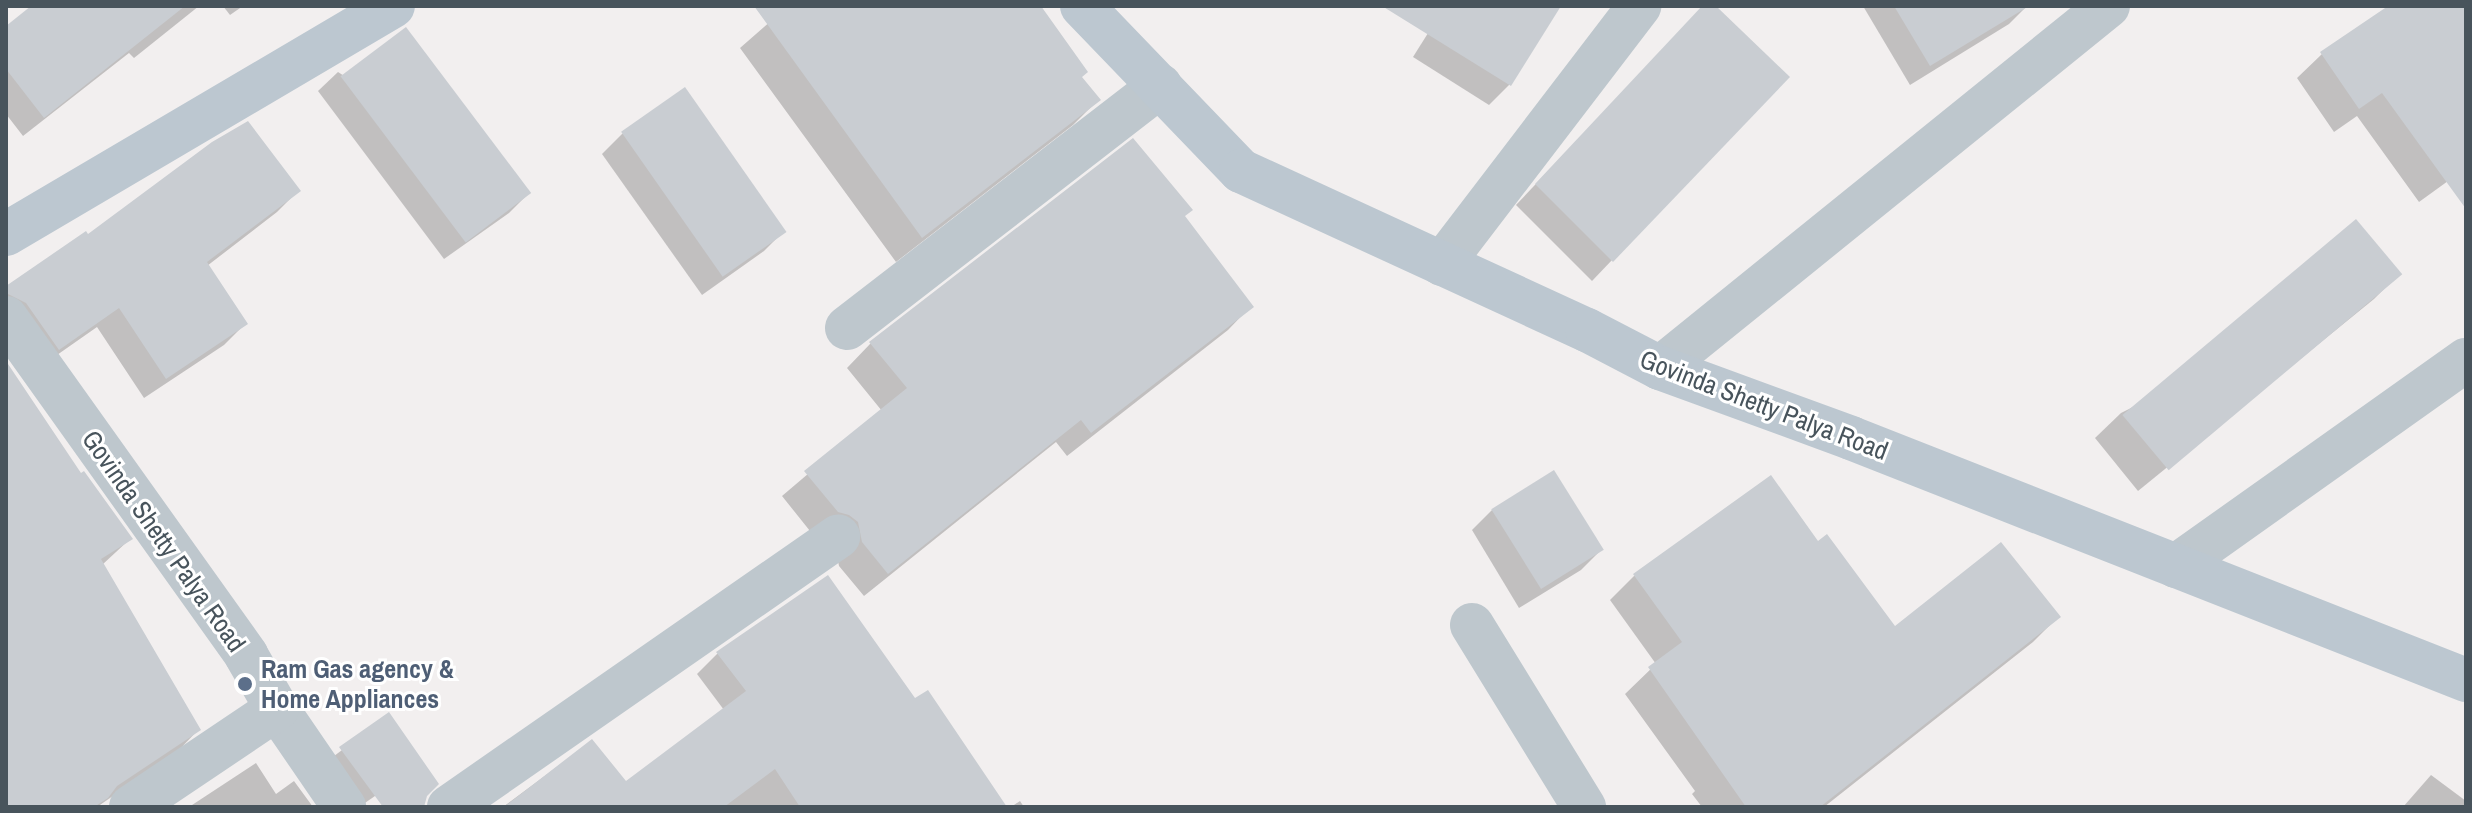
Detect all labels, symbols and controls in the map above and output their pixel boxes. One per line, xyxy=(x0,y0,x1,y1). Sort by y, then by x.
street label: Govinda Shetty Palya Road xyxy=(1636,343,1892,467)
street label: Govinda Shetty Palya Road xyxy=(76,424,252,658)
place label: Ram Gas agency & Home Appliances xyxy=(261,653,454,714)
marker: Ram Gas agency & Home Appliances xyxy=(236,675,254,693)

